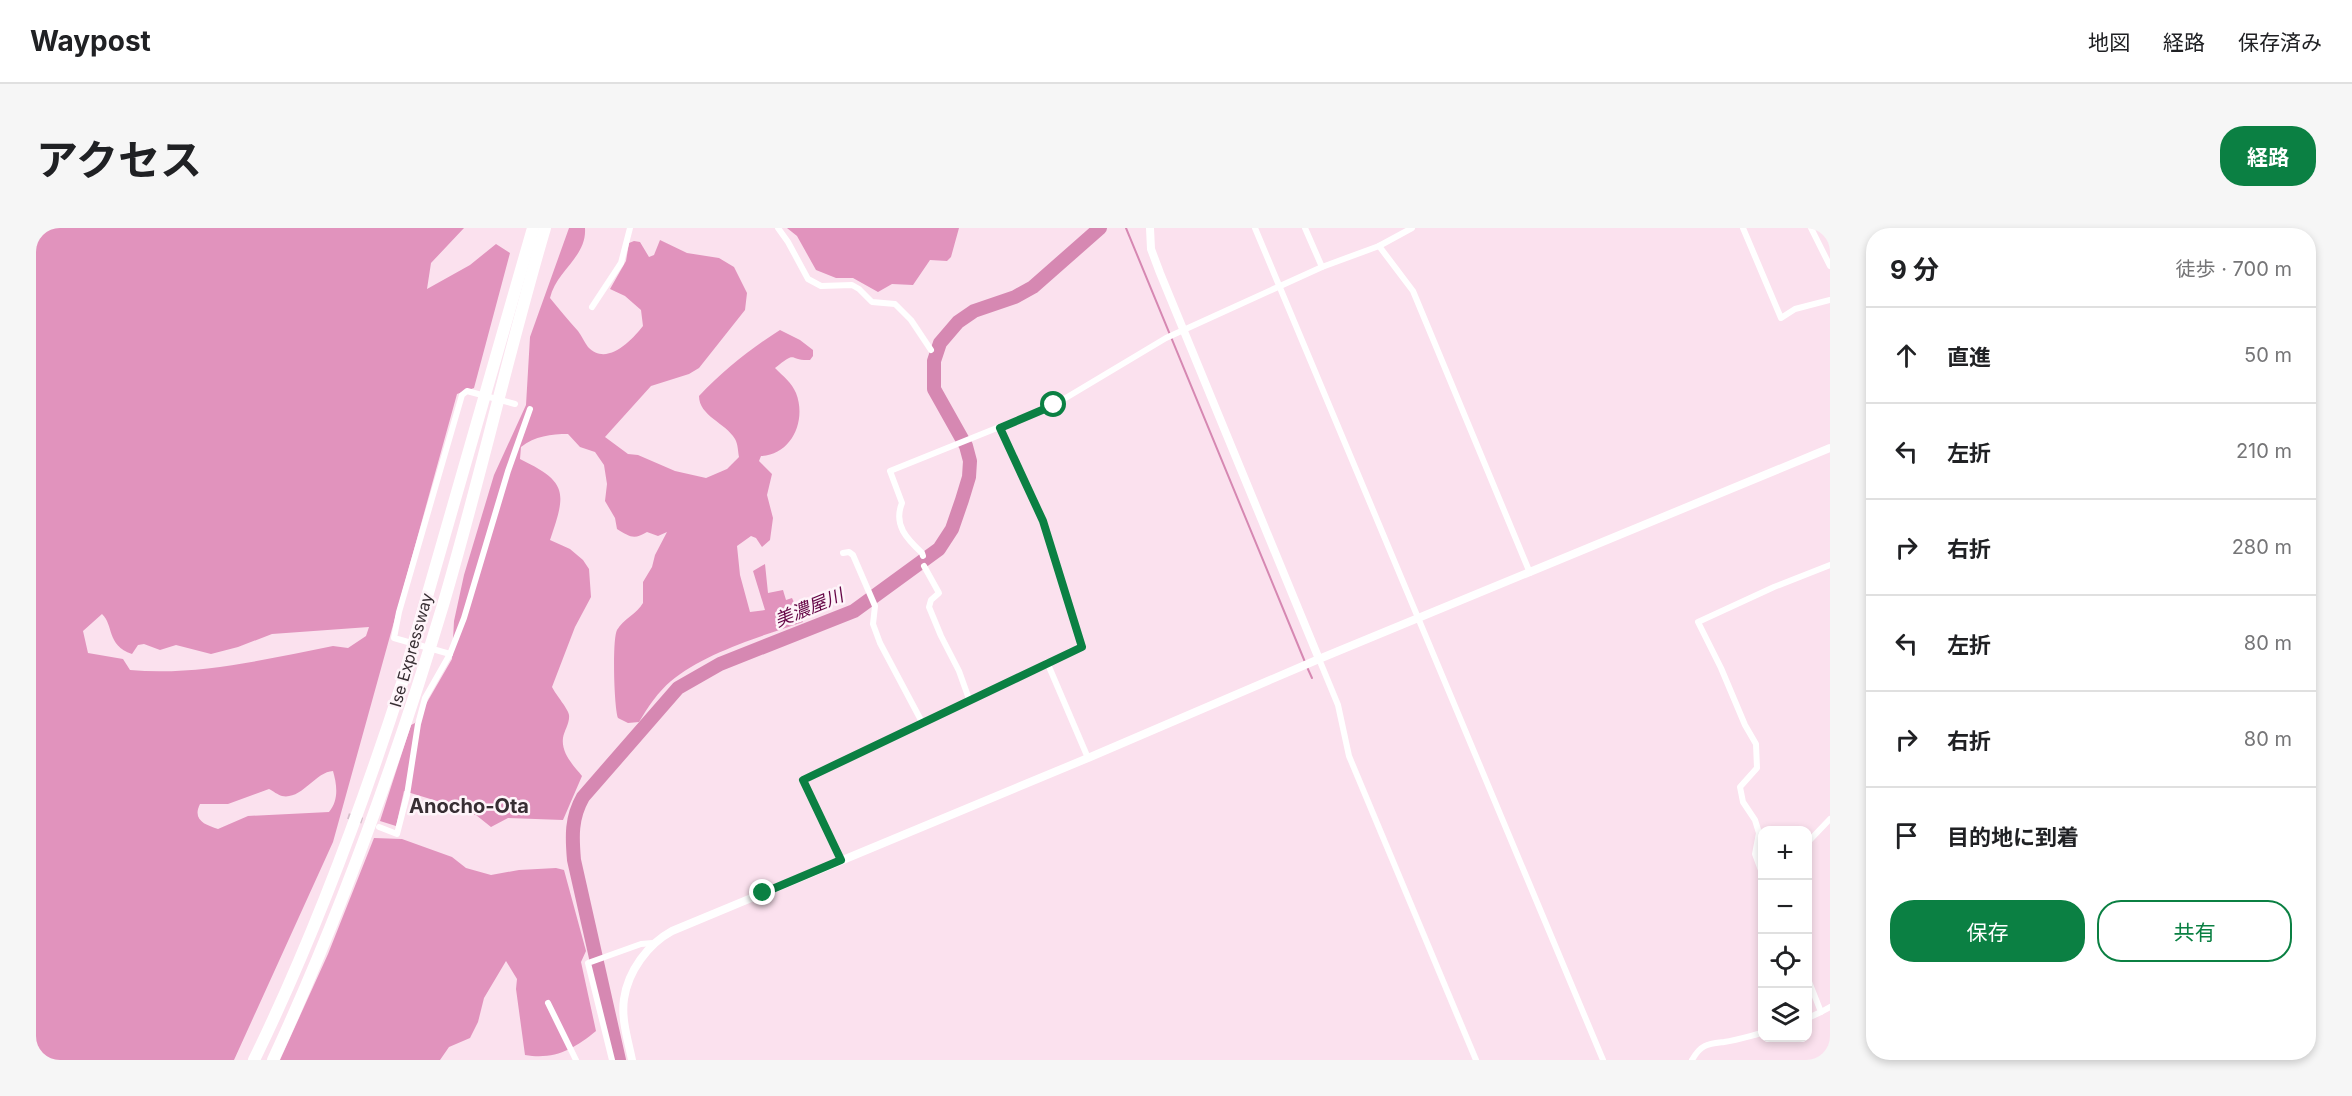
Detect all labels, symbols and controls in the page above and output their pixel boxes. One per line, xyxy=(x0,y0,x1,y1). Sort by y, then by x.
text: Waypost xyxy=(30,24,151,58)
text: 地図 xyxy=(2088,30,2130,55)
text: 経路 xyxy=(2163,30,2205,55)
text: 保存済み xyxy=(2238,30,2322,55)
button: 経路 xyxy=(2220,126,2316,186)
text: アクセス xyxy=(36,134,202,185)
text: 9 分 xyxy=(1890,254,1939,285)
text: 徒歩 · 700 m xyxy=(2176,257,2292,281)
icon: ahead xyxy=(1890,339,1923,372)
text: 50 m xyxy=(2244,343,2292,367)
text: 直進 xyxy=(1947,344,1991,370)
route start xyxy=(1040,391,1066,417)
icon: left xyxy=(1890,435,1923,468)
text: 210 m xyxy=(2236,439,2292,463)
text: 左折 xyxy=(1947,440,1991,466)
icon: right xyxy=(1890,531,1923,564)
text: 280 m xyxy=(2232,535,2292,559)
text: 右折 xyxy=(1947,536,1991,562)
water label: 美濃屋川 xyxy=(772,584,848,631)
street label: Ise Expressway xyxy=(385,591,437,709)
icon: left xyxy=(1890,627,1923,660)
text: 80 m xyxy=(2244,631,2292,655)
text: 左折 xyxy=(1947,632,1991,658)
icon: right xyxy=(1890,723,1923,756)
text: 80 m xyxy=(2244,727,2292,751)
text: 右折 xyxy=(1947,728,1991,754)
district label: Anocho-Ota xyxy=(409,794,529,818)
icon: arrive xyxy=(1890,819,1923,852)
text: 目的地に到着 xyxy=(1947,824,2079,850)
map controls xyxy=(1758,826,1812,1042)
button: + xyxy=(1758,826,1812,880)
route end xyxy=(749,879,775,905)
button: − xyxy=(1758,880,1812,934)
button: 保存 xyxy=(1890,900,2085,962)
button: 共有 xyxy=(2097,900,2292,962)
button: locate xyxy=(1758,934,1812,988)
button: layers xyxy=(1758,988,1812,1042)

